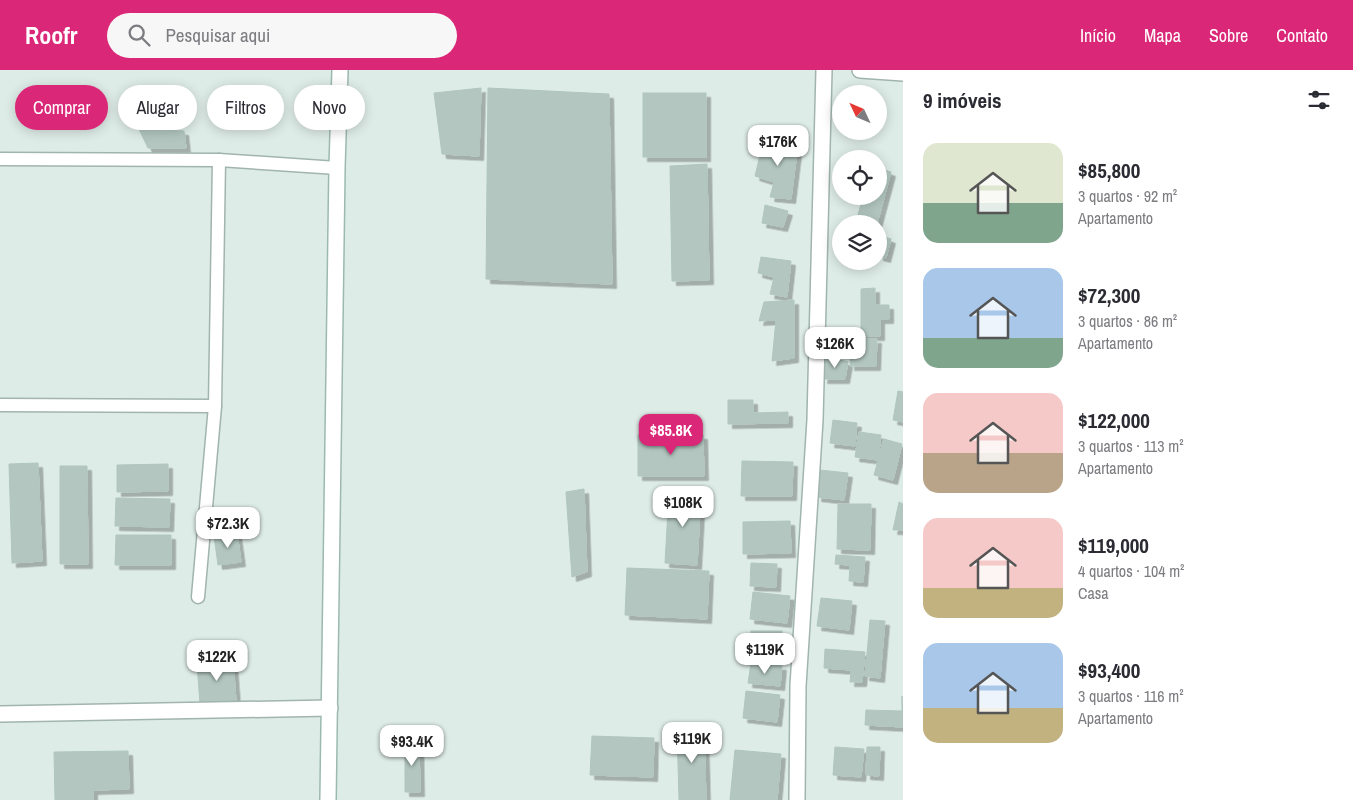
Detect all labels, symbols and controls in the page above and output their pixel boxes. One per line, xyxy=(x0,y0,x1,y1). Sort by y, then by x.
search box xyxy=(107,13,457,58)
text: Roofr xyxy=(25,19,77,51)
icon: search xyxy=(125,21,153,49)
text: Pesquisar aqui xyxy=(165,22,270,48)
text: Início xyxy=(1080,23,1116,48)
text: Mapa xyxy=(1144,23,1181,48)
text: Sobre xyxy=(1209,23,1248,48)
text: Contato xyxy=(1276,23,1328,48)
chip: Comprar xyxy=(15,85,108,130)
chip: Alugar xyxy=(118,85,197,130)
chip: Filtros xyxy=(207,85,284,130)
chip: Novo xyxy=(294,85,365,130)
north arrow xyxy=(832,85,888,140)
map controls xyxy=(832,85,887,270)
text: 9 imóveis xyxy=(923,86,1002,115)
icon: filters xyxy=(1305,86,1333,114)
pin: $176K xyxy=(743,124,813,167)
text: $176K xyxy=(759,130,797,152)
button: locate xyxy=(832,150,887,205)
text: $85,800 xyxy=(1078,156,1140,185)
icon: home xyxy=(963,163,1023,223)
text: 3 quartos · 92 m² xyxy=(1078,185,1177,207)
text: Apartamento xyxy=(1078,207,1153,229)
button: layers xyxy=(832,215,887,270)
text: $72,300 xyxy=(1078,281,1140,310)
icon: home xyxy=(963,288,1023,348)
text: 3 quartos · 86 m² xyxy=(1078,310,1177,332)
pin: $126K xyxy=(800,326,870,369)
text: $126K xyxy=(816,332,854,354)
text: Apartamento xyxy=(1078,332,1153,354)
text: $122,000 xyxy=(1078,406,1150,435)
icon: home xyxy=(963,413,1023,473)
pin: $85.8K xyxy=(630,414,712,456)
text: $85.8K xyxy=(650,419,692,441)
text: 3 quartos · 113 m² xyxy=(1078,435,1184,457)
text: Apartamento xyxy=(1078,457,1153,479)
pin: $108K xyxy=(648,486,718,528)
text: $108K xyxy=(664,491,702,513)
pin: $72.3K xyxy=(187,506,269,549)
text: $72.3K xyxy=(207,512,249,534)
text: $119,000 xyxy=(1078,531,1149,560)
icon: home xyxy=(963,538,1023,598)
text: 4 quartos · 104 m² xyxy=(1078,560,1184,582)
text: Casa xyxy=(1078,582,1109,604)
pin: $119K xyxy=(730,632,800,675)
text: $119K xyxy=(746,638,784,660)
pin: $122K xyxy=(182,640,252,682)
text: $122K xyxy=(198,645,236,667)
text: $93,400 xyxy=(1078,656,1140,685)
icon: home xyxy=(963,663,1023,723)
text: 3 quartos · 116 m² xyxy=(1078,685,1184,707)
text: Apartamento xyxy=(1078,707,1153,729)
pin: $119K xyxy=(657,722,727,764)
pin: $93.4K xyxy=(371,724,453,767)
text: $119K xyxy=(673,727,711,749)
text: $93.4K xyxy=(391,730,433,752)

